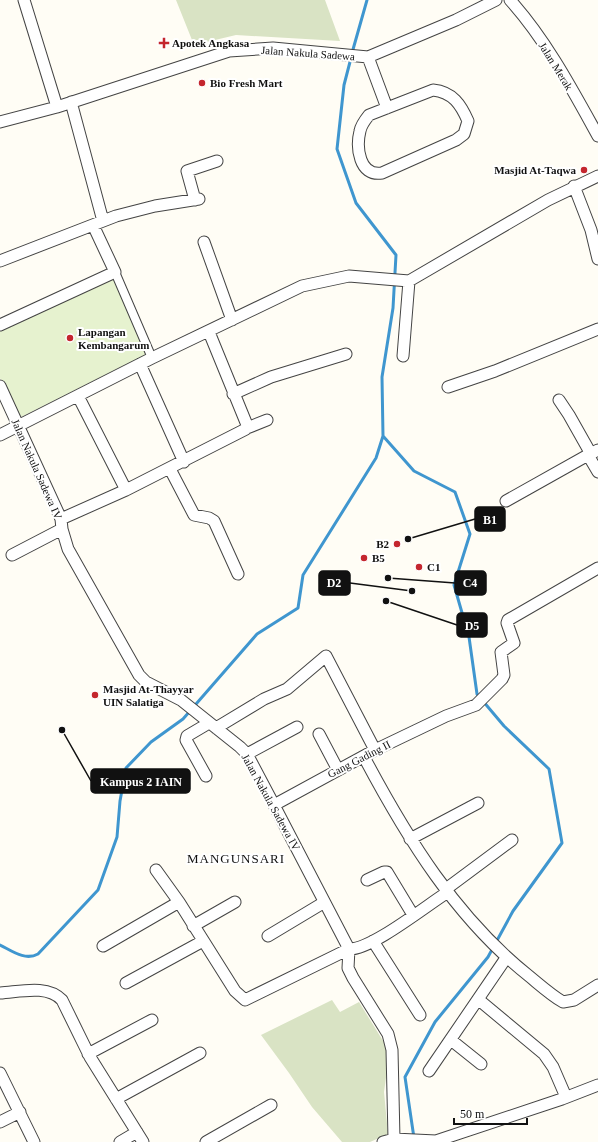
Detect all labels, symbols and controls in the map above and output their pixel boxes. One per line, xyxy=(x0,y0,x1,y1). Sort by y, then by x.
place label: Apotek Angkasa xyxy=(172,37,250,49)
marker: Apotek Angkasa xyxy=(159,38,169,48)
street label: Jalan Merak xyxy=(537,40,576,93)
street label: Jalan Nakula Sadewa xyxy=(261,44,355,62)
place label: Bio Fresh Mart xyxy=(210,77,283,89)
marker: Bio Fresh Mart xyxy=(197,78,207,88)
place label: Masjid At-Taqwa xyxy=(494,164,576,176)
marker: Masjid At-Taqwa xyxy=(579,165,589,175)
place label: Lapangan Kembangarum xyxy=(78,326,150,351)
marker: Lapangan Kembangarum xyxy=(65,333,75,343)
street label: Jalan Nakula Sadewa IV xyxy=(9,417,65,521)
callout: B1 xyxy=(475,507,505,531)
text: B1 xyxy=(483,513,497,527)
place label: B2 xyxy=(376,538,389,550)
marker: B2 xyxy=(392,539,402,549)
place label: B5 xyxy=(372,552,385,564)
marker: B5 xyxy=(359,553,369,563)
place label: C1 xyxy=(427,561,440,573)
marker: C1 xyxy=(414,562,424,572)
callout: D2 xyxy=(319,571,350,595)
callout: C4 xyxy=(455,571,486,595)
text: D2 xyxy=(327,576,341,590)
text: C4 xyxy=(463,576,477,590)
callout: D5 xyxy=(457,613,487,637)
text: D5 xyxy=(465,619,479,633)
place label: Masjid At-Thayyar UIN Salatiga xyxy=(103,683,194,708)
marker: Masjid At-Thayyar UIN Salatiga xyxy=(90,690,100,700)
street label: Gang Gading II xyxy=(326,738,393,780)
street label: Jalan Nakula Sadewa IV xyxy=(239,752,303,852)
callout: Kampus 2 IAIN xyxy=(91,769,190,793)
text: Kampus 2 IAIN xyxy=(100,775,182,789)
district label: MANGUNSARI xyxy=(187,851,285,866)
scale bar xyxy=(454,1100,527,1126)
text: 50 m xyxy=(460,1107,485,1121)

